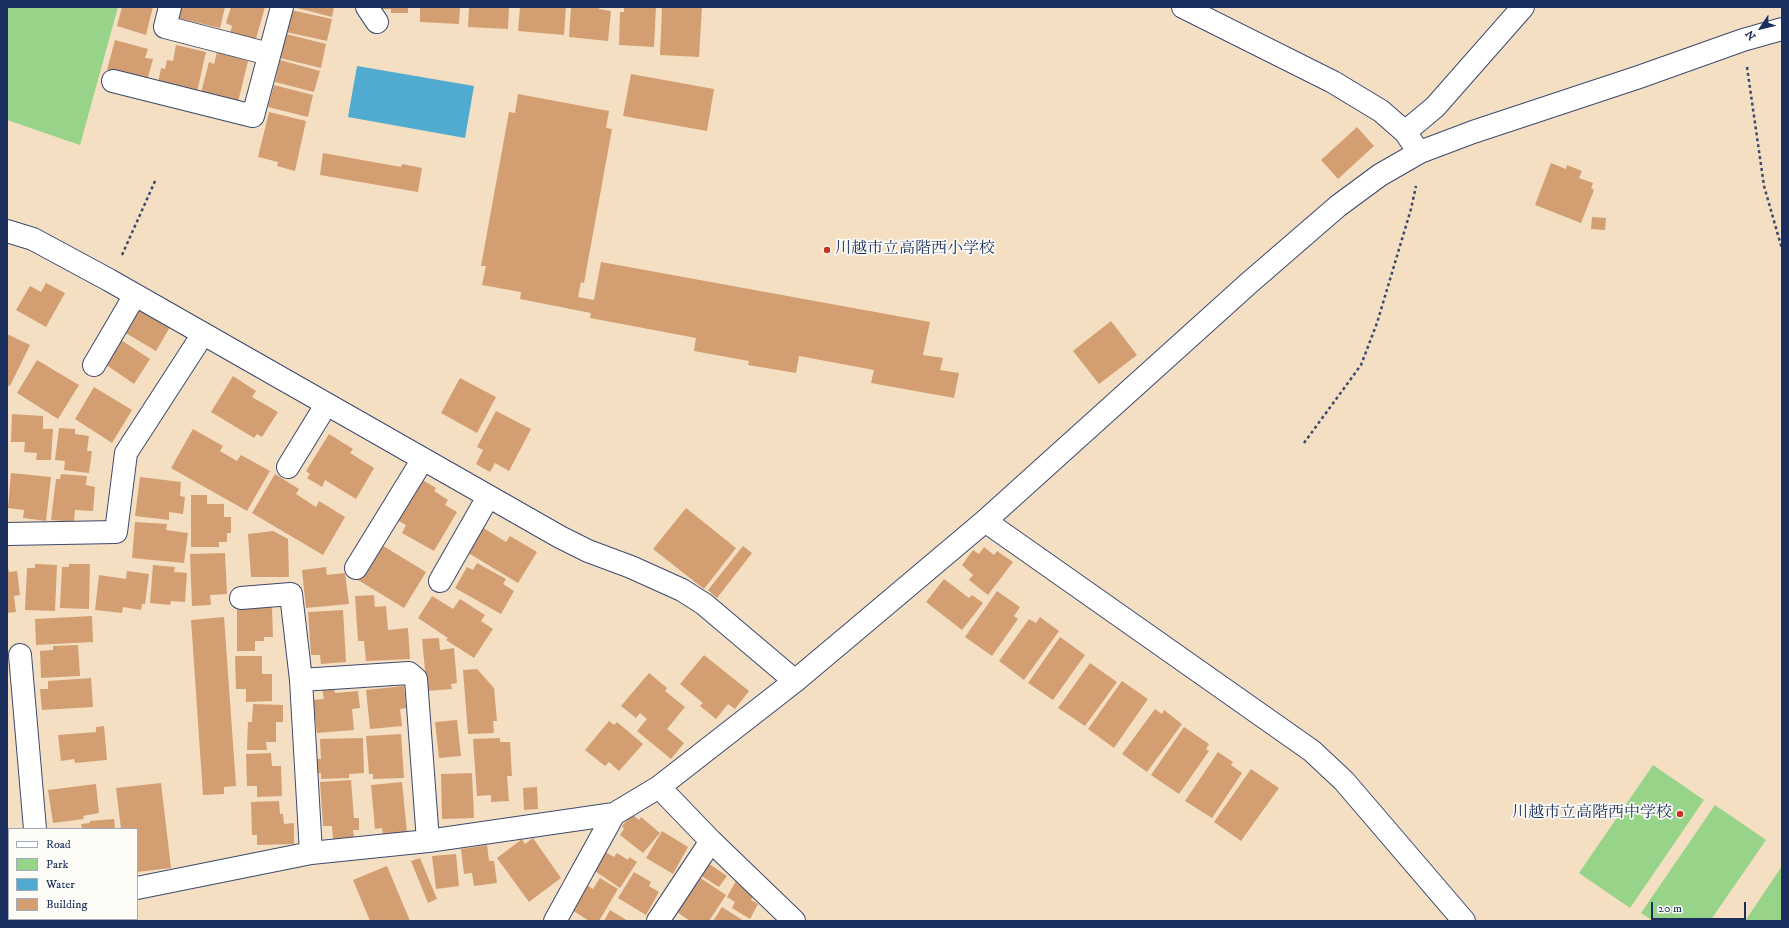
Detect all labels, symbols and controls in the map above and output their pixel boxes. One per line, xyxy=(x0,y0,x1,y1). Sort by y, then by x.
north arrow xyxy=(1741,8,1781,48)
text: N xyxy=(1743,27,1759,43)
place label: 川越市立高階西小学校 xyxy=(835,240,995,260)
marker: 川越市立高階西小学校 xyxy=(822,245,832,255)
place label: 川越市立高階西中学校 xyxy=(1512,804,1672,824)
marker: 川越市立高階西中学校 xyxy=(1675,809,1685,819)
legend xyxy=(8,828,138,920)
text: Road xyxy=(46,837,71,852)
text: Park xyxy=(46,857,68,872)
text: Water xyxy=(46,877,75,892)
scale bar xyxy=(1653,894,1748,920)
text: Building xyxy=(46,897,87,912)
text: 20 m xyxy=(1658,901,1682,916)

